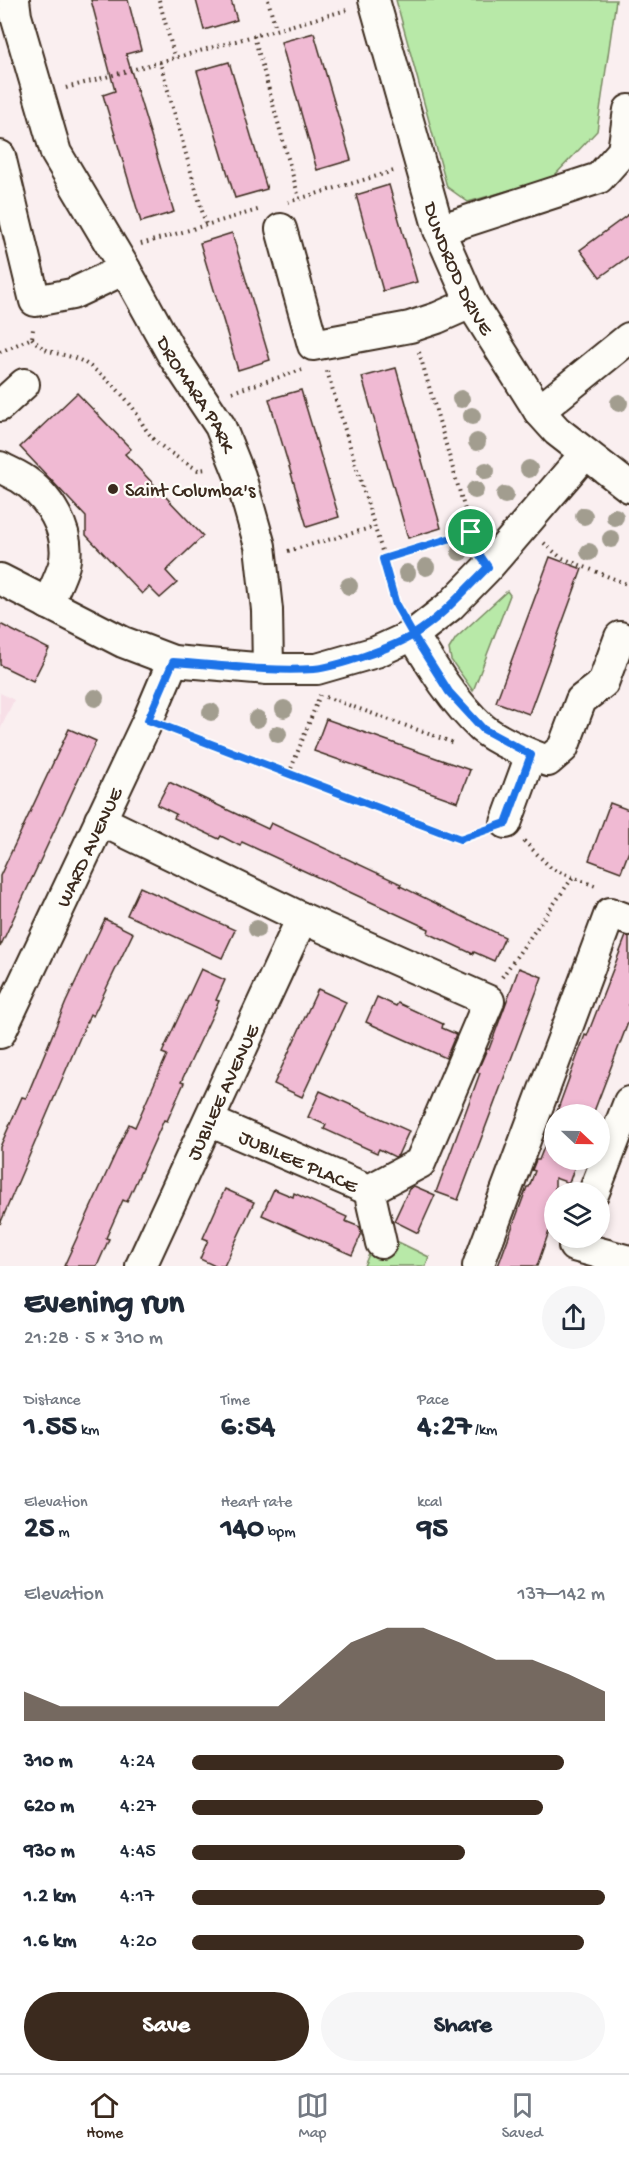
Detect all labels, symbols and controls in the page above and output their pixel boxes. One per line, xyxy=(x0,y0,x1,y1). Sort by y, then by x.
street label: DUNDROD DRIVE xyxy=(416,198,497,342)
street label: DROMARA PARK xyxy=(149,332,238,458)
place label: Saint Columba's xyxy=(125,481,256,504)
marker: Saint Columba's xyxy=(106,482,120,496)
pin xyxy=(445,506,496,557)
icon: arrive xyxy=(454,515,487,548)
street label: WARD AVENUE xyxy=(53,783,130,912)
street label: JUBILEE AVENUE xyxy=(184,1020,267,1165)
north arrow xyxy=(544,1104,610,1170)
map controls xyxy=(544,1104,610,1248)
street label: JUBILEE PLACE xyxy=(235,1127,362,1200)
button: layers xyxy=(544,1182,610,1248)
text: Evening run xyxy=(24,1286,184,1324)
button: share xyxy=(542,1286,605,1349)
text: 21:28 · 5 × 310 m xyxy=(24,1328,163,1351)
text: Distance xyxy=(24,1392,81,1411)
text: Time xyxy=(221,1392,250,1411)
text: Pace xyxy=(417,1392,449,1411)
text: 1.55 xyxy=(24,1411,77,1446)
text: 6:54 xyxy=(221,1411,275,1446)
text: 4:27 xyxy=(417,1411,471,1446)
text: km xyxy=(77,1422,99,1441)
text: /km xyxy=(471,1422,497,1441)
text: Elevation xyxy=(24,1494,88,1513)
text: Heart rate xyxy=(221,1494,292,1513)
text: kcal xyxy=(417,1494,442,1513)
text: 25 xyxy=(24,1513,54,1548)
text: 140 xyxy=(221,1513,264,1548)
text: 95 xyxy=(417,1513,448,1548)
text: m xyxy=(54,1524,70,1543)
text: bpm xyxy=(264,1524,295,1543)
text: Elevation xyxy=(24,1584,104,1607)
text: 137–142 m xyxy=(518,1584,605,1607)
text: 310 m xyxy=(24,1751,73,1774)
text: 4:24 xyxy=(120,1751,155,1774)
text: 620 m xyxy=(24,1796,74,1819)
text: 4:27 xyxy=(120,1796,156,1819)
text: 930 m xyxy=(24,1841,75,1864)
text: 4:45 xyxy=(120,1841,156,1864)
text: 1.2 km xyxy=(24,1886,76,1909)
text: 4:17 xyxy=(120,1886,154,1909)
text: 1.6 km xyxy=(24,1931,76,1954)
text: 4:20 xyxy=(120,1931,157,1954)
button: Save xyxy=(24,1992,309,2061)
button: Share xyxy=(321,1992,605,2061)
tab: Home xyxy=(86,2089,123,2144)
tab: Map xyxy=(296,2089,329,2144)
tab: Saved xyxy=(502,2089,543,2144)

